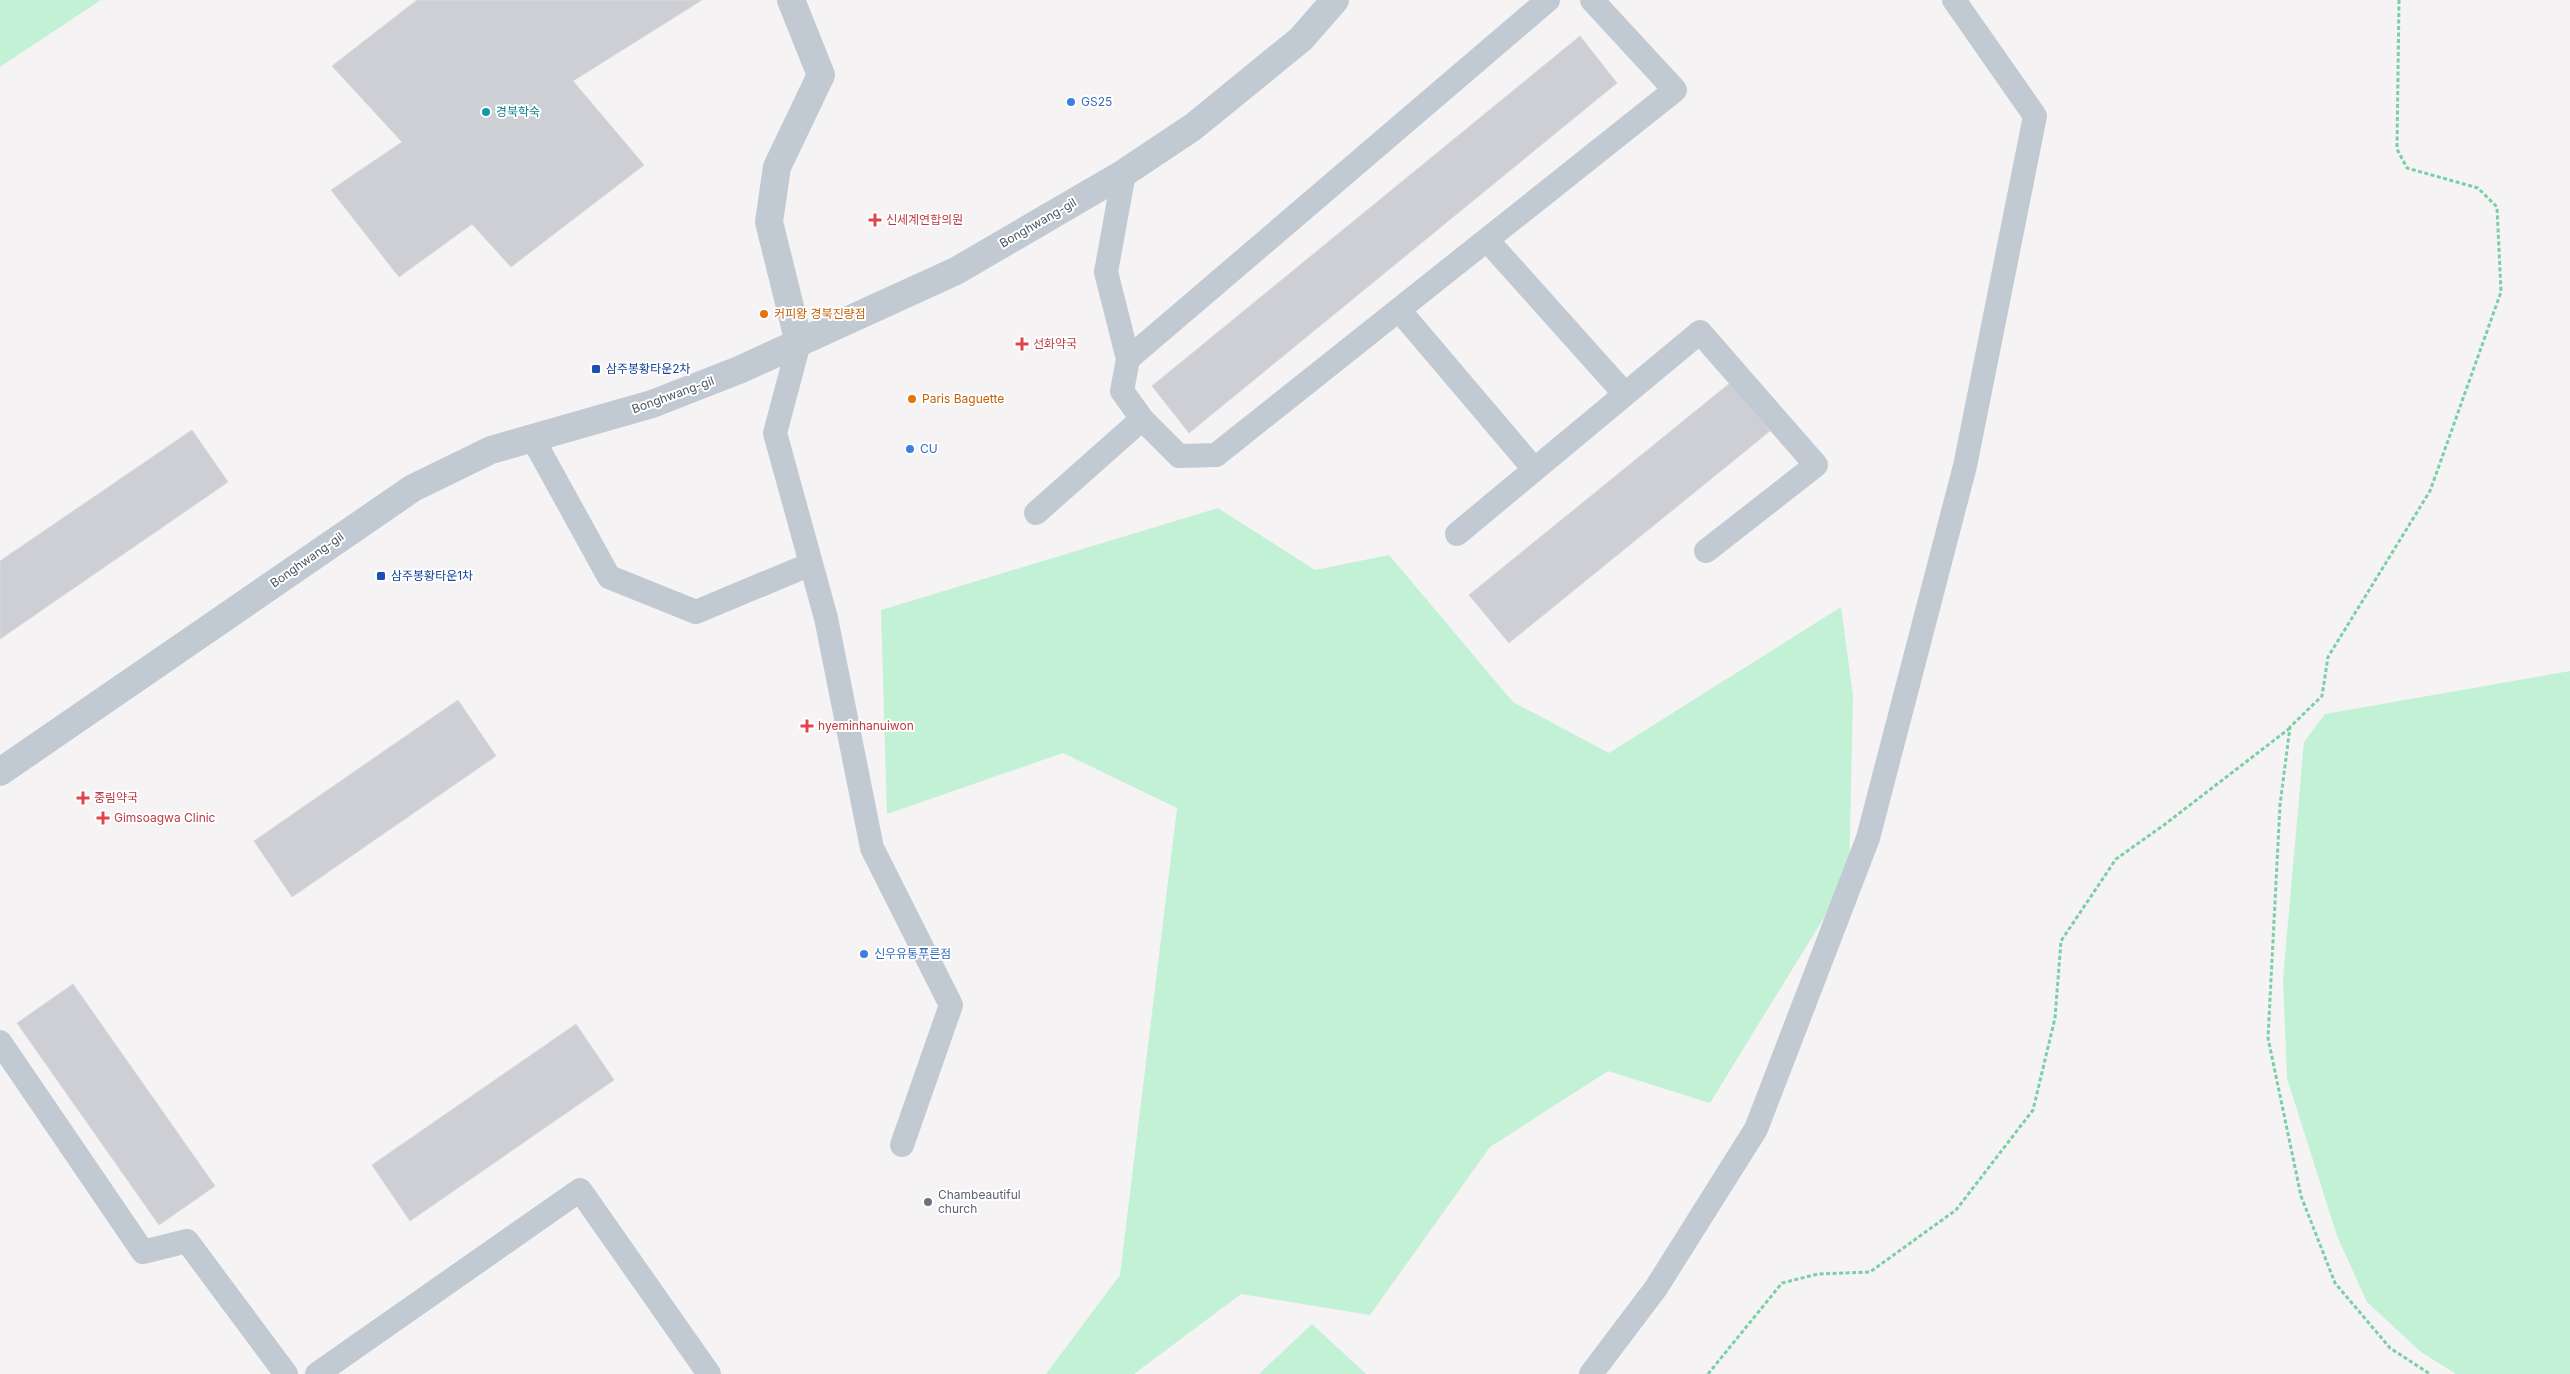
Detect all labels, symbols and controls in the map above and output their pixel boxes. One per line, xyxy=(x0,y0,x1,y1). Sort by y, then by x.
place label: GS25 xyxy=(1081,94,1112,109)
marker: GS25 xyxy=(1065,96,1077,108)
place label: 경북학숙 xyxy=(496,104,540,119)
marker: 경북학숙 xyxy=(480,106,492,118)
street label: Bonghwang-gil xyxy=(997,194,1079,251)
place label: 신세계연합의원 xyxy=(886,212,963,227)
marker: 신세계연합의원 xyxy=(868,213,882,227)
place label: 커피왕 경북진량점 xyxy=(774,306,866,321)
marker: 커피왕 경북진량점 xyxy=(758,308,770,320)
place label: 선화약국 xyxy=(1033,336,1077,351)
marker: 선화약국 xyxy=(1015,337,1029,351)
place label: 삼주봉황타운2차 xyxy=(606,361,691,376)
marker: 삼주봉황타운2차 xyxy=(590,363,602,375)
street label: Bonghwang-gil xyxy=(630,373,716,416)
place label: Paris Baguette xyxy=(922,391,1004,406)
marker: Paris Baguette xyxy=(906,393,918,405)
place label: CU xyxy=(920,441,938,456)
marker: CU xyxy=(904,443,916,455)
street label: Bonghwang-gil xyxy=(267,529,346,590)
place label: 삼주봉황타운1차 xyxy=(391,568,473,583)
marker: 삼주봉황타운1차 xyxy=(375,570,387,582)
place label: hyeminhanuiwon xyxy=(818,718,914,733)
marker: hyeminhanuiwon xyxy=(800,719,814,733)
place label: 중림약국 xyxy=(94,790,138,805)
marker: 중림약국 xyxy=(76,791,90,805)
place label: Gimsoagwa Clinic xyxy=(114,810,216,825)
marker: Gimsoagwa Clinic xyxy=(96,811,110,825)
place label: 신우유통푸른점 xyxy=(874,946,951,961)
marker: 신우유통푸른점 xyxy=(858,948,870,960)
place label: Chambeautiful church xyxy=(938,1187,1021,1216)
marker: Chambeautiful church xyxy=(922,1196,934,1208)

